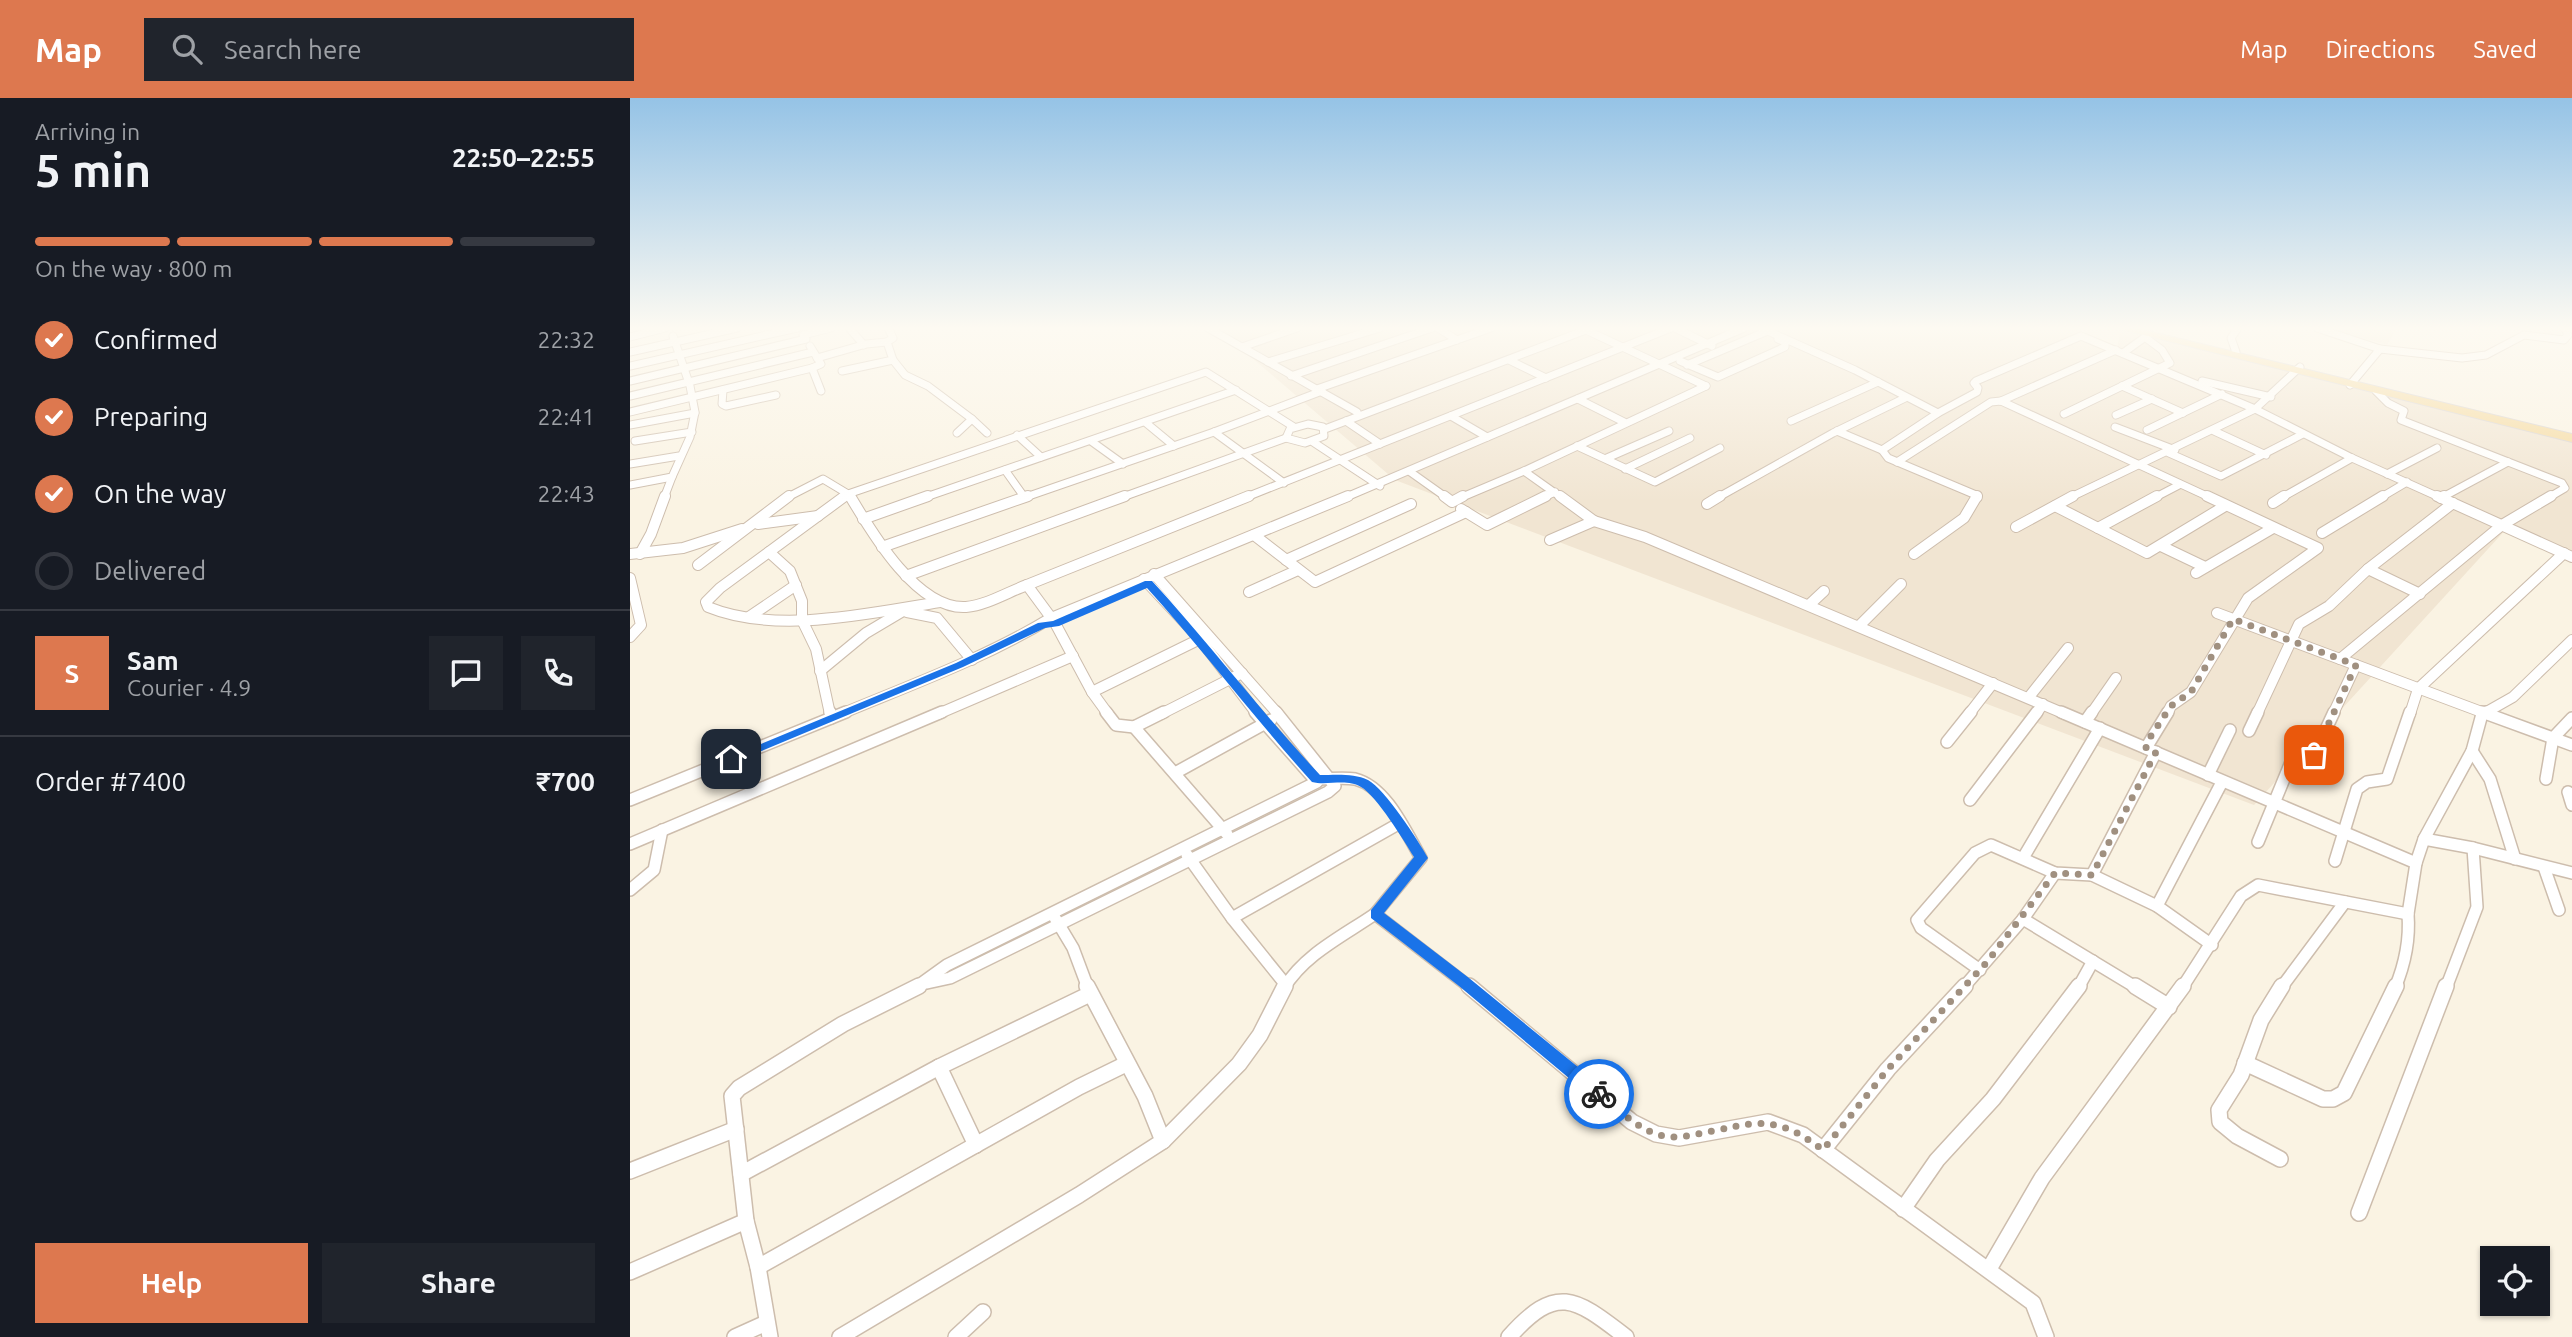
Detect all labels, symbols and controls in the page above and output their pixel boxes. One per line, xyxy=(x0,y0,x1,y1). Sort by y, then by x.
search box xyxy=(144,18,634,81)
icon: search xyxy=(168,30,206,68)
text: Map xyxy=(35,31,102,68)
text: Search here xyxy=(224,35,362,64)
text: Map xyxy=(2240,36,2287,63)
text: Directions xyxy=(2325,36,2435,63)
text: Saved xyxy=(2473,36,2537,63)
text: Arriving in xyxy=(35,119,140,144)
text: 22:50–22:55 xyxy=(452,143,595,172)
text: 5 min xyxy=(35,144,151,196)
text: On the way · 800 m xyxy=(35,256,232,281)
icon: check xyxy=(35,321,73,359)
text: Confirmed xyxy=(94,325,218,354)
text: 22:32 xyxy=(537,327,595,352)
icon: check xyxy=(35,398,73,436)
text: Preparing xyxy=(94,402,208,431)
text: 22:41 xyxy=(537,404,595,429)
icon: check xyxy=(35,475,73,513)
text: On the way xyxy=(94,479,226,508)
text: 22:43 xyxy=(537,481,595,506)
text: Delivered xyxy=(94,556,206,585)
button: chat xyxy=(429,636,503,710)
button: phone xyxy=(521,636,595,710)
text: Sam xyxy=(127,646,179,675)
text: S xyxy=(65,659,79,688)
text: Courier · 4.9 xyxy=(127,675,251,700)
pin xyxy=(2284,725,2344,785)
pin xyxy=(701,729,761,789)
icon: bag xyxy=(2295,736,2333,774)
icon: home xyxy=(712,740,750,778)
text: Order #7400 xyxy=(35,767,186,796)
text: ₹700 xyxy=(536,767,595,796)
courier xyxy=(1564,1059,1634,1129)
icon: bike xyxy=(1580,1075,1618,1113)
button: Help xyxy=(35,1243,308,1323)
button: Share xyxy=(322,1243,595,1323)
map controls xyxy=(2480,1246,2550,1316)
button: locate xyxy=(2480,1246,2550,1316)

